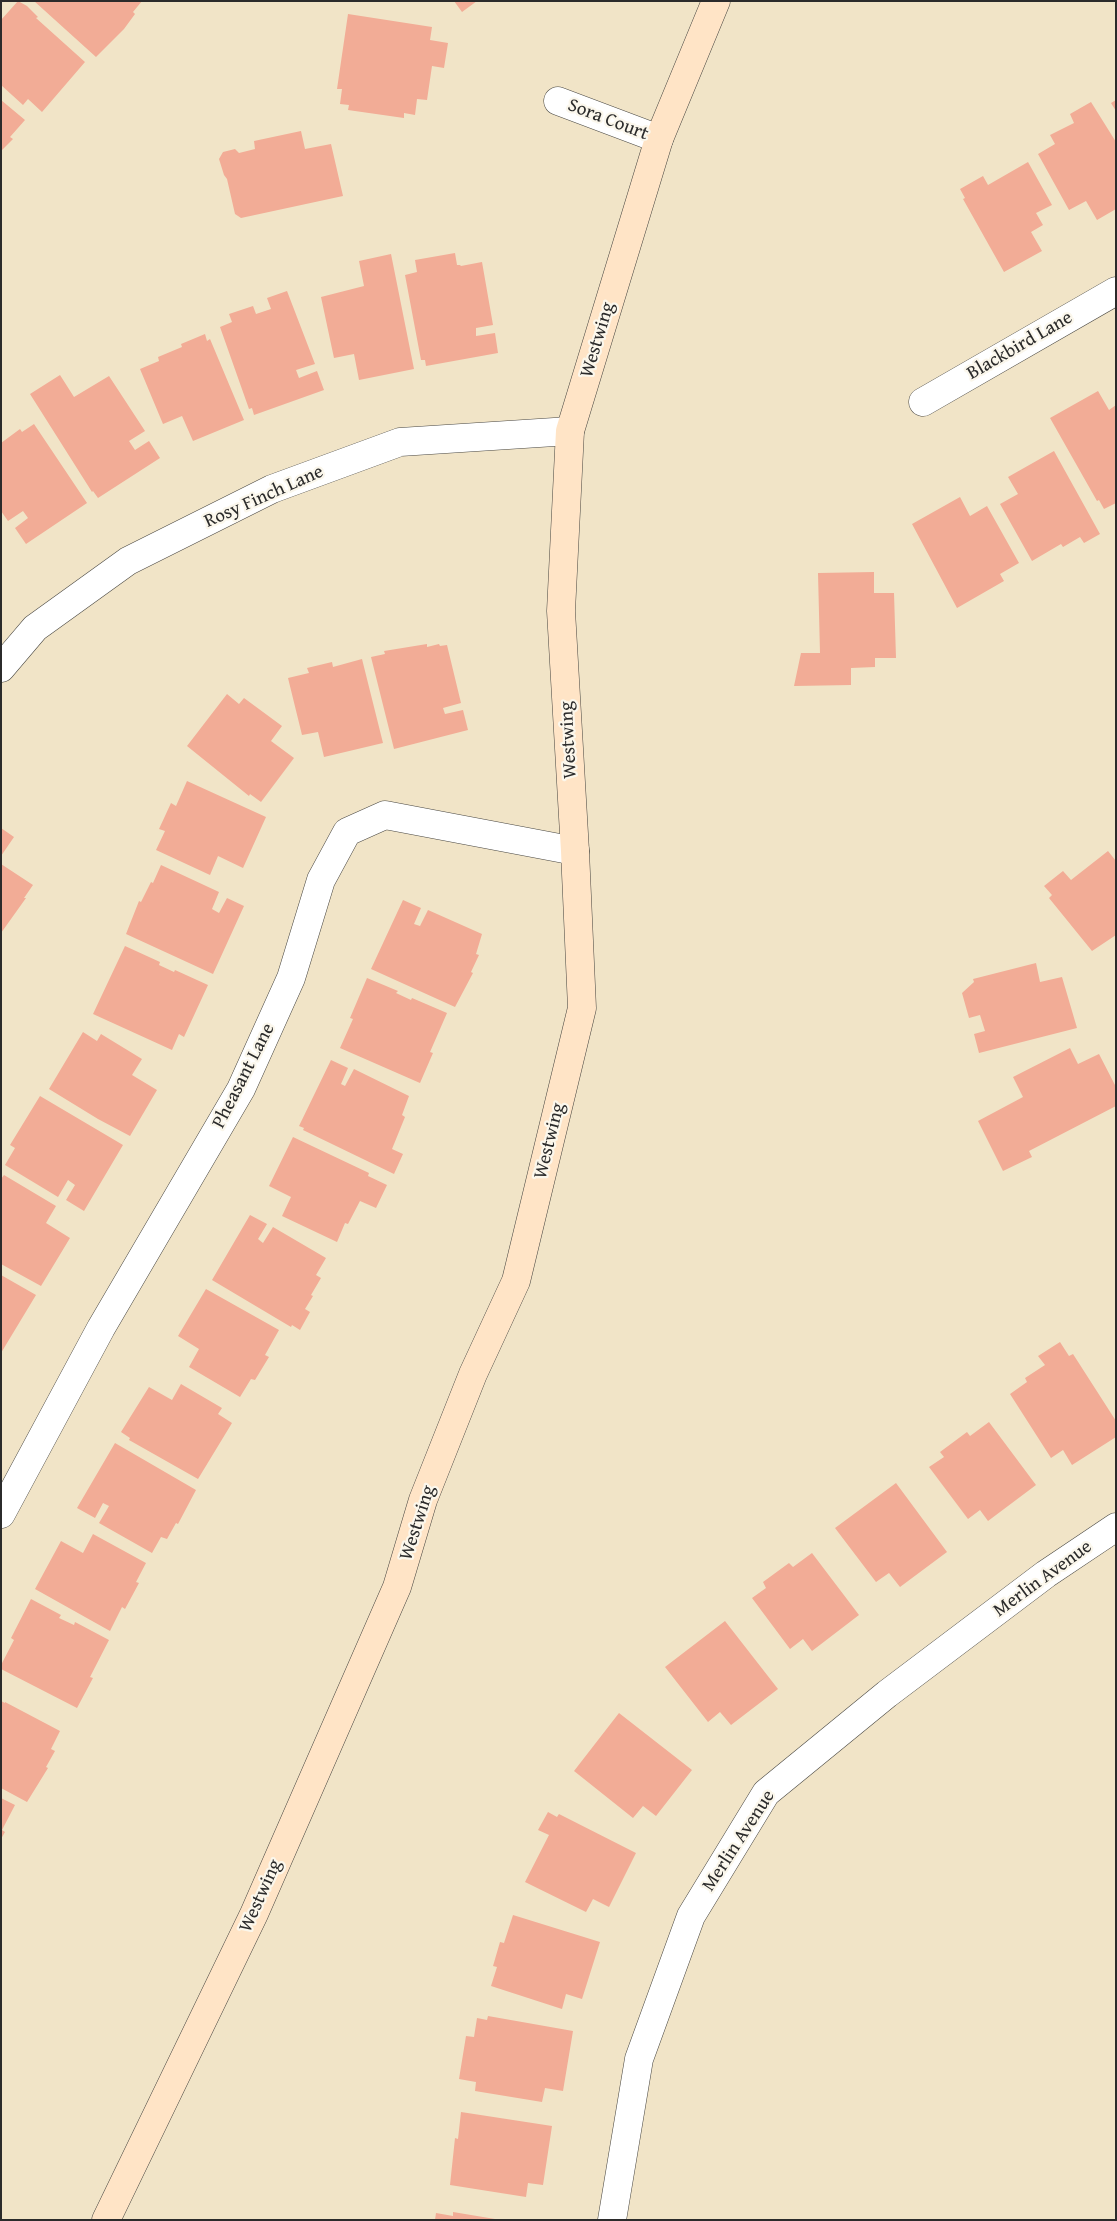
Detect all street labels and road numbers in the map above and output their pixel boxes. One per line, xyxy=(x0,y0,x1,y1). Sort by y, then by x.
street label: Sora Court xyxy=(564,94,652,146)
street label: Westwing xyxy=(576,300,620,380)
street label: Blackbird Lane xyxy=(963,307,1077,385)
street label: Rosy Finch Lane xyxy=(201,461,327,533)
street label: Westwing xyxy=(556,701,582,779)
street label: Pheasant Lane xyxy=(208,1020,280,1132)
street label: Westwing xyxy=(530,1101,570,1181)
street label: Westwing xyxy=(395,1483,441,1563)
street label: Merlin Avenue xyxy=(989,1536,1097,1622)
street label: Merlin Avenue xyxy=(698,1786,780,1896)
street label: Westwing xyxy=(235,1856,287,1936)

